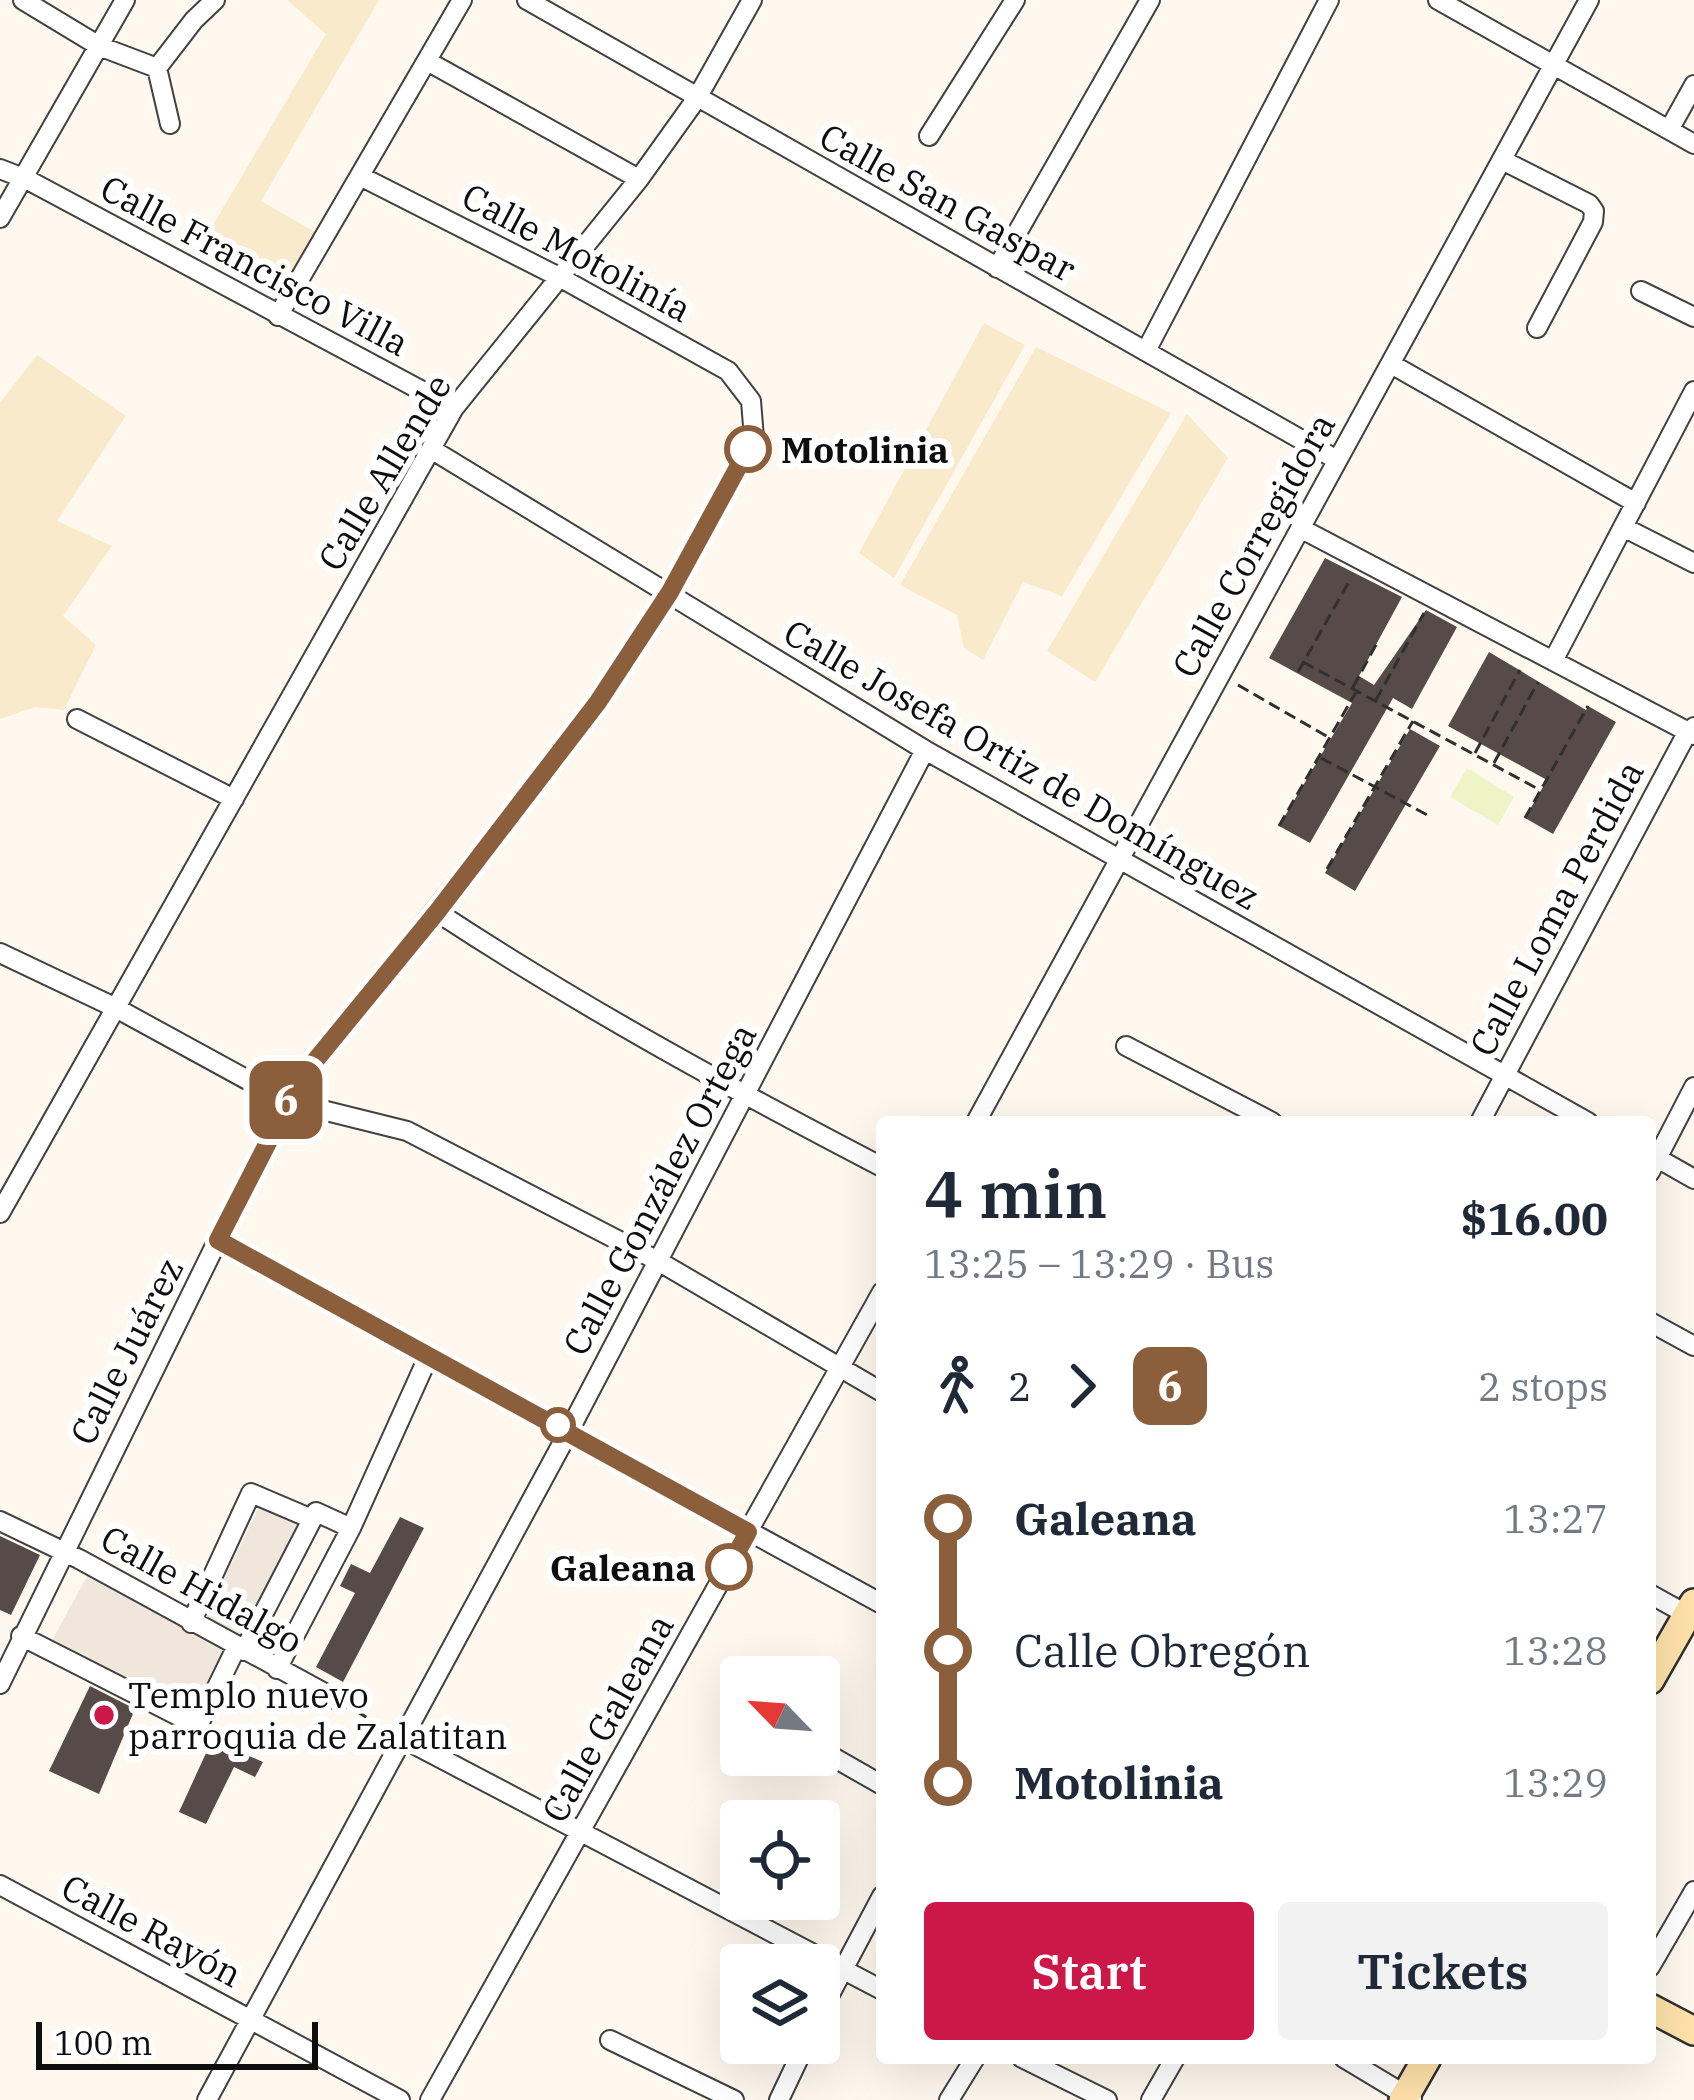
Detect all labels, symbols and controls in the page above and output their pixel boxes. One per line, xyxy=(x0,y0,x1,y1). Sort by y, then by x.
street label: Calle San Gaspar xyxy=(812,112,1084,292)
street label: Calle Francisco Villa xyxy=(93,164,417,366)
street label: Calle Motolinía xyxy=(454,172,700,332)
street label: Calle Allende xyxy=(307,365,461,579)
street label: Calle Corregidora xyxy=(1161,405,1345,685)
place label: Motolinia xyxy=(781,426,949,473)
marker: Motolinia xyxy=(726,427,770,471)
street label: Calle Josefa Ortiz de Domínguez xyxy=(776,608,1268,920)
street label: Calle Loma Perdida xyxy=(1458,752,1654,1064)
street label: Calle González Ortega xyxy=(552,1015,766,1363)
line badge: 6 xyxy=(247,1061,325,1139)
text: 6 xyxy=(273,1072,299,1127)
text: 4 min xyxy=(924,1150,1107,1236)
text: $16.00 xyxy=(1461,1189,1608,1247)
text: 13:25 – 13:29 · Bus xyxy=(924,1238,1274,1289)
street label: Calle Juárez xyxy=(59,1250,193,1452)
icon: walk xyxy=(924,1353,990,1419)
icon: forward xyxy=(1049,1353,1115,1419)
text: 6 xyxy=(1157,1358,1183,1413)
text: 2 xyxy=(1008,1361,1031,1412)
text: 2 stops xyxy=(1478,1361,1608,1412)
unlabelled marker xyxy=(542,1409,574,1441)
text: Galeana xyxy=(1014,1489,1197,1547)
text: 13:27 xyxy=(1503,1493,1608,1544)
street label: Calle Hidalgo xyxy=(93,1514,311,1664)
place label: Galeana xyxy=(550,1544,696,1591)
marker: Galeana xyxy=(707,1545,751,1589)
street label: Calle Galeana xyxy=(531,1606,683,1830)
text: Calle Obregón xyxy=(1014,1621,1310,1679)
text: 13:28 xyxy=(1503,1625,1608,1676)
north arrow xyxy=(720,1656,840,1776)
map controls xyxy=(720,1656,840,2064)
place label: Templo nuevo parroquia de Zalatitan xyxy=(128,1671,507,1759)
marker: Templo nuevo parroquia de Zalatitan xyxy=(91,1702,117,1728)
text: Motolinia xyxy=(1014,1753,1224,1811)
text: 13:29 xyxy=(1503,1757,1608,1808)
button: locate xyxy=(720,1800,840,1920)
street label: Calle Rayón xyxy=(54,1863,250,1997)
button: Start xyxy=(924,1902,1254,2040)
button: Tickets xyxy=(1278,1902,1608,2040)
button: layers xyxy=(720,1944,840,2064)
scale bar xyxy=(36,2016,318,2069)
text: 100 m xyxy=(54,2021,153,2064)

